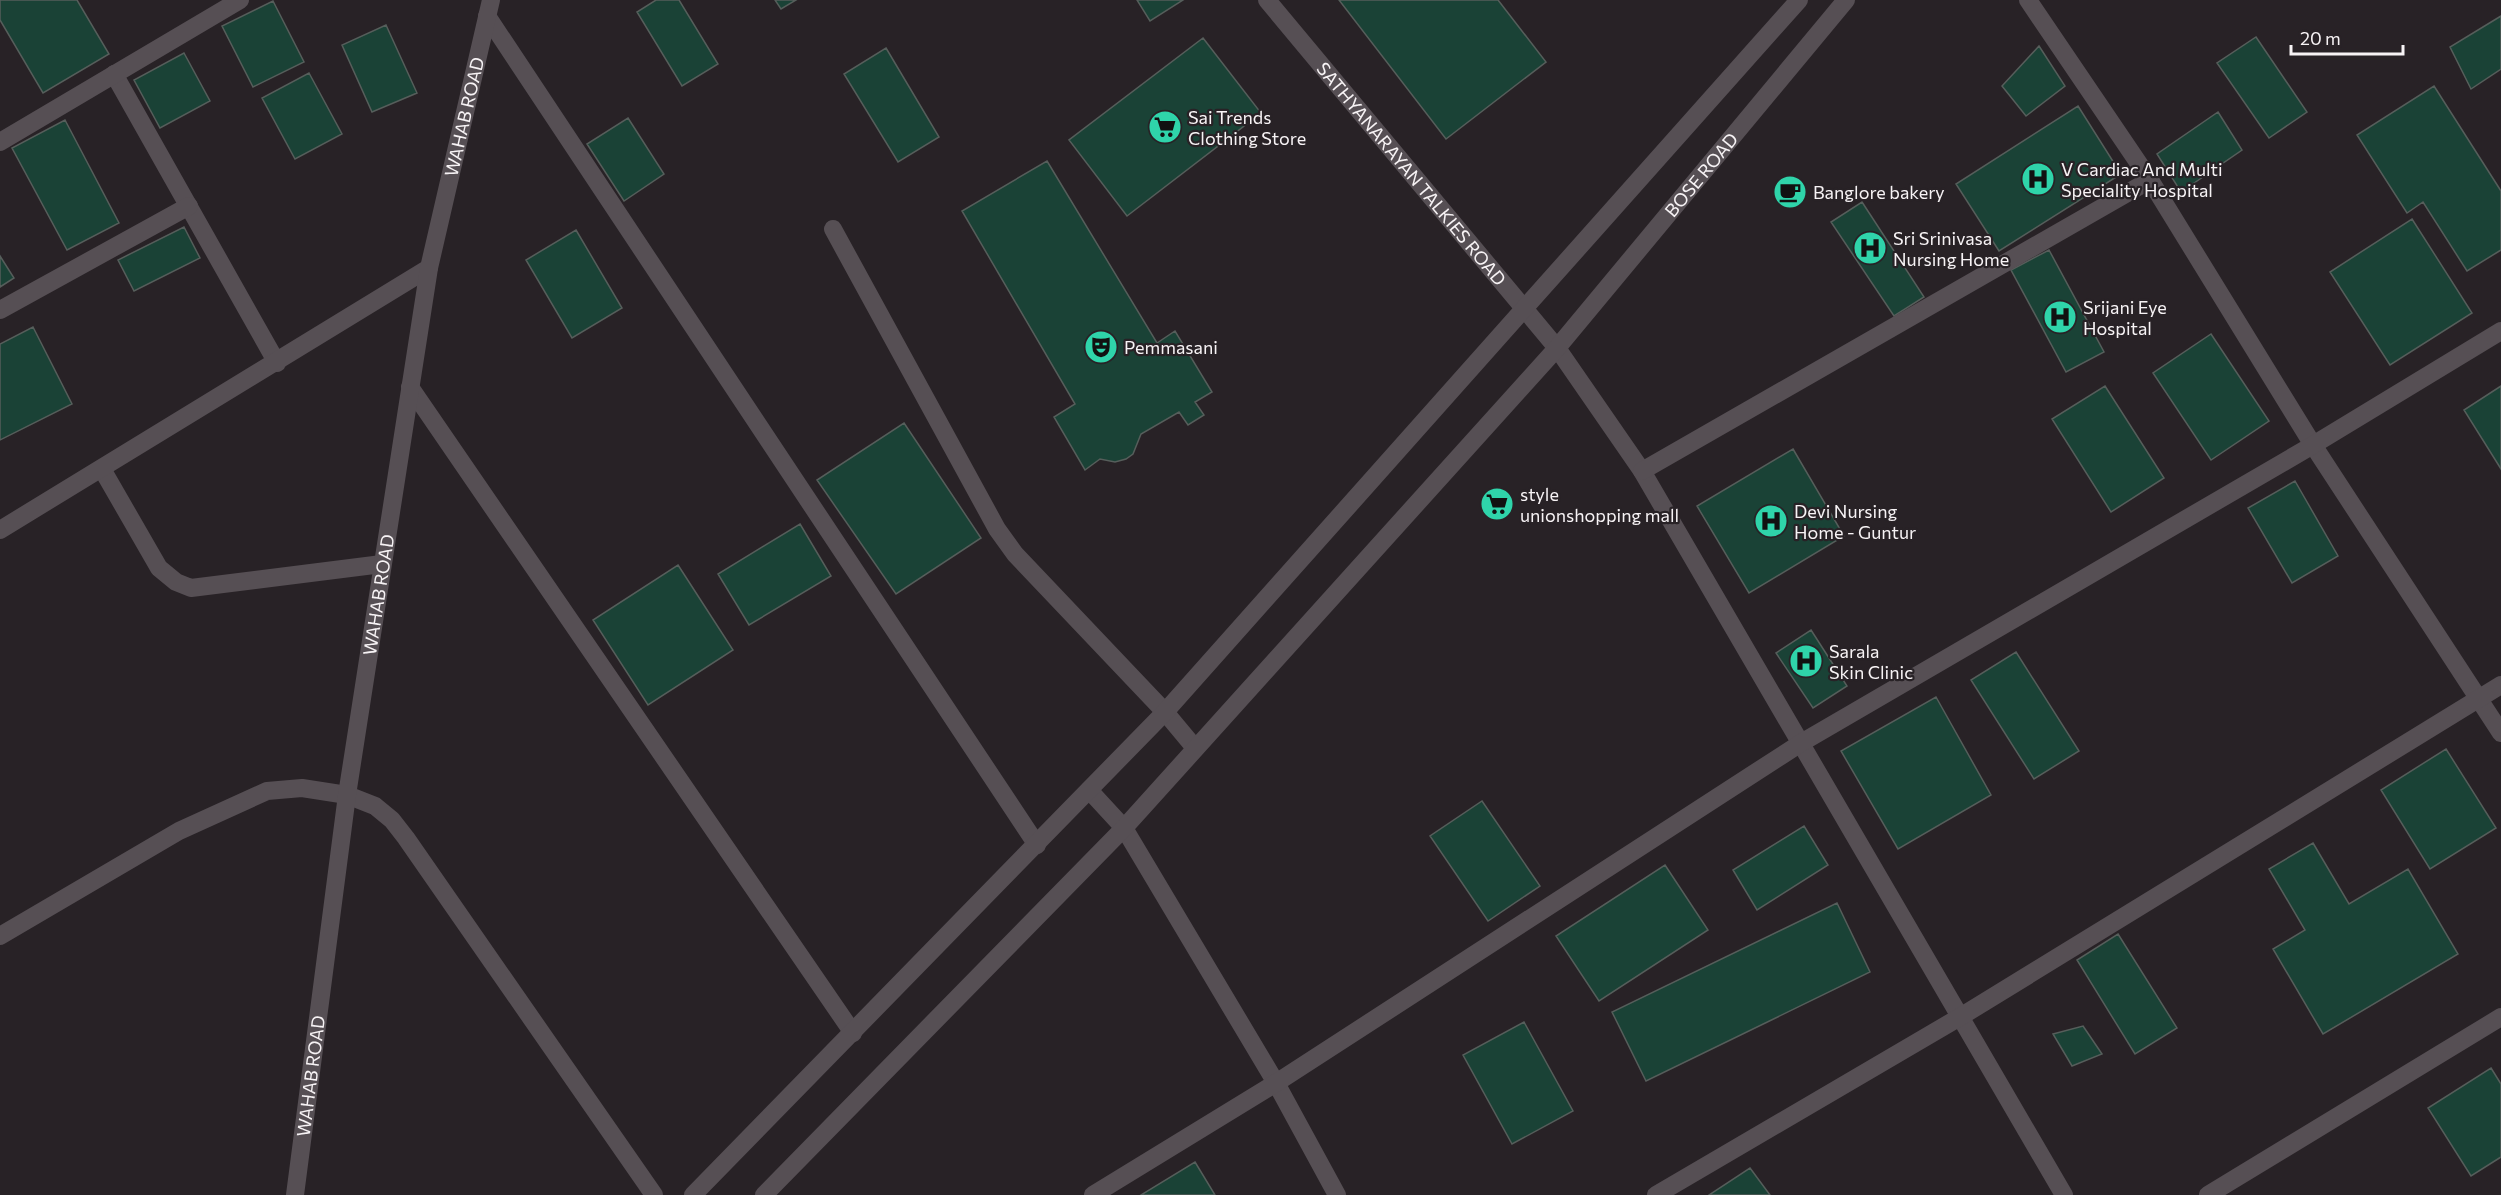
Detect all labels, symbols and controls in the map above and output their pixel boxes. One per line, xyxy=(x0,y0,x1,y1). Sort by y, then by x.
scale bar xyxy=(2291,18,2404,56)
text: 20 m xyxy=(2300,27,2341,49)
street label: WAHAB ROAD xyxy=(440,55,488,179)
street label: SATHYANARAYAN TALKIES ROAD xyxy=(1312,58,1511,290)
place label: Sai Trends Clothing Store xyxy=(1188,106,1306,149)
supermarket icon: Sai Trends Clothing Store xyxy=(1147,109,1183,145)
street label: BOSE ROAD xyxy=(1660,128,1742,221)
place label: V Cardiac And Multi Speciality Hospital xyxy=(2061,158,2223,201)
hospital icon: V Cardiac And Multi Speciality Hospital xyxy=(2020,161,2056,197)
cafe icon: Banglore bakery xyxy=(1772,174,1808,210)
place label: Banglore bakery xyxy=(1813,181,1945,203)
place label: Sri Srinivasa Nursing Home xyxy=(1893,227,2009,270)
hospital icon: Sri Srinivasa Nursing Home xyxy=(1852,230,1888,266)
place label: Srijani Eye Hospital xyxy=(2083,296,2167,339)
hospital icon: Srijani Eye Hospital xyxy=(2042,299,2078,335)
theatre icon: Pemmasani xyxy=(1083,329,1119,365)
place label: Pemmasani xyxy=(1124,336,1218,358)
place label: style unionshopping mall xyxy=(1520,483,1679,526)
supermarket icon: style unionshopping mall xyxy=(1479,486,1515,522)
place label: Devi Nursing Home - Guntur xyxy=(1794,500,1916,543)
hospital icon: Devi Nursing Home - Guntur xyxy=(1753,503,1789,539)
street label: WAHAB ROAD xyxy=(358,533,398,657)
place label: Sarala Skin Clinic xyxy=(1829,640,1913,683)
hospital icon: Sarala Skin Clinic xyxy=(1788,643,1824,679)
street label: WAHAB ROAD xyxy=(292,1014,329,1138)

